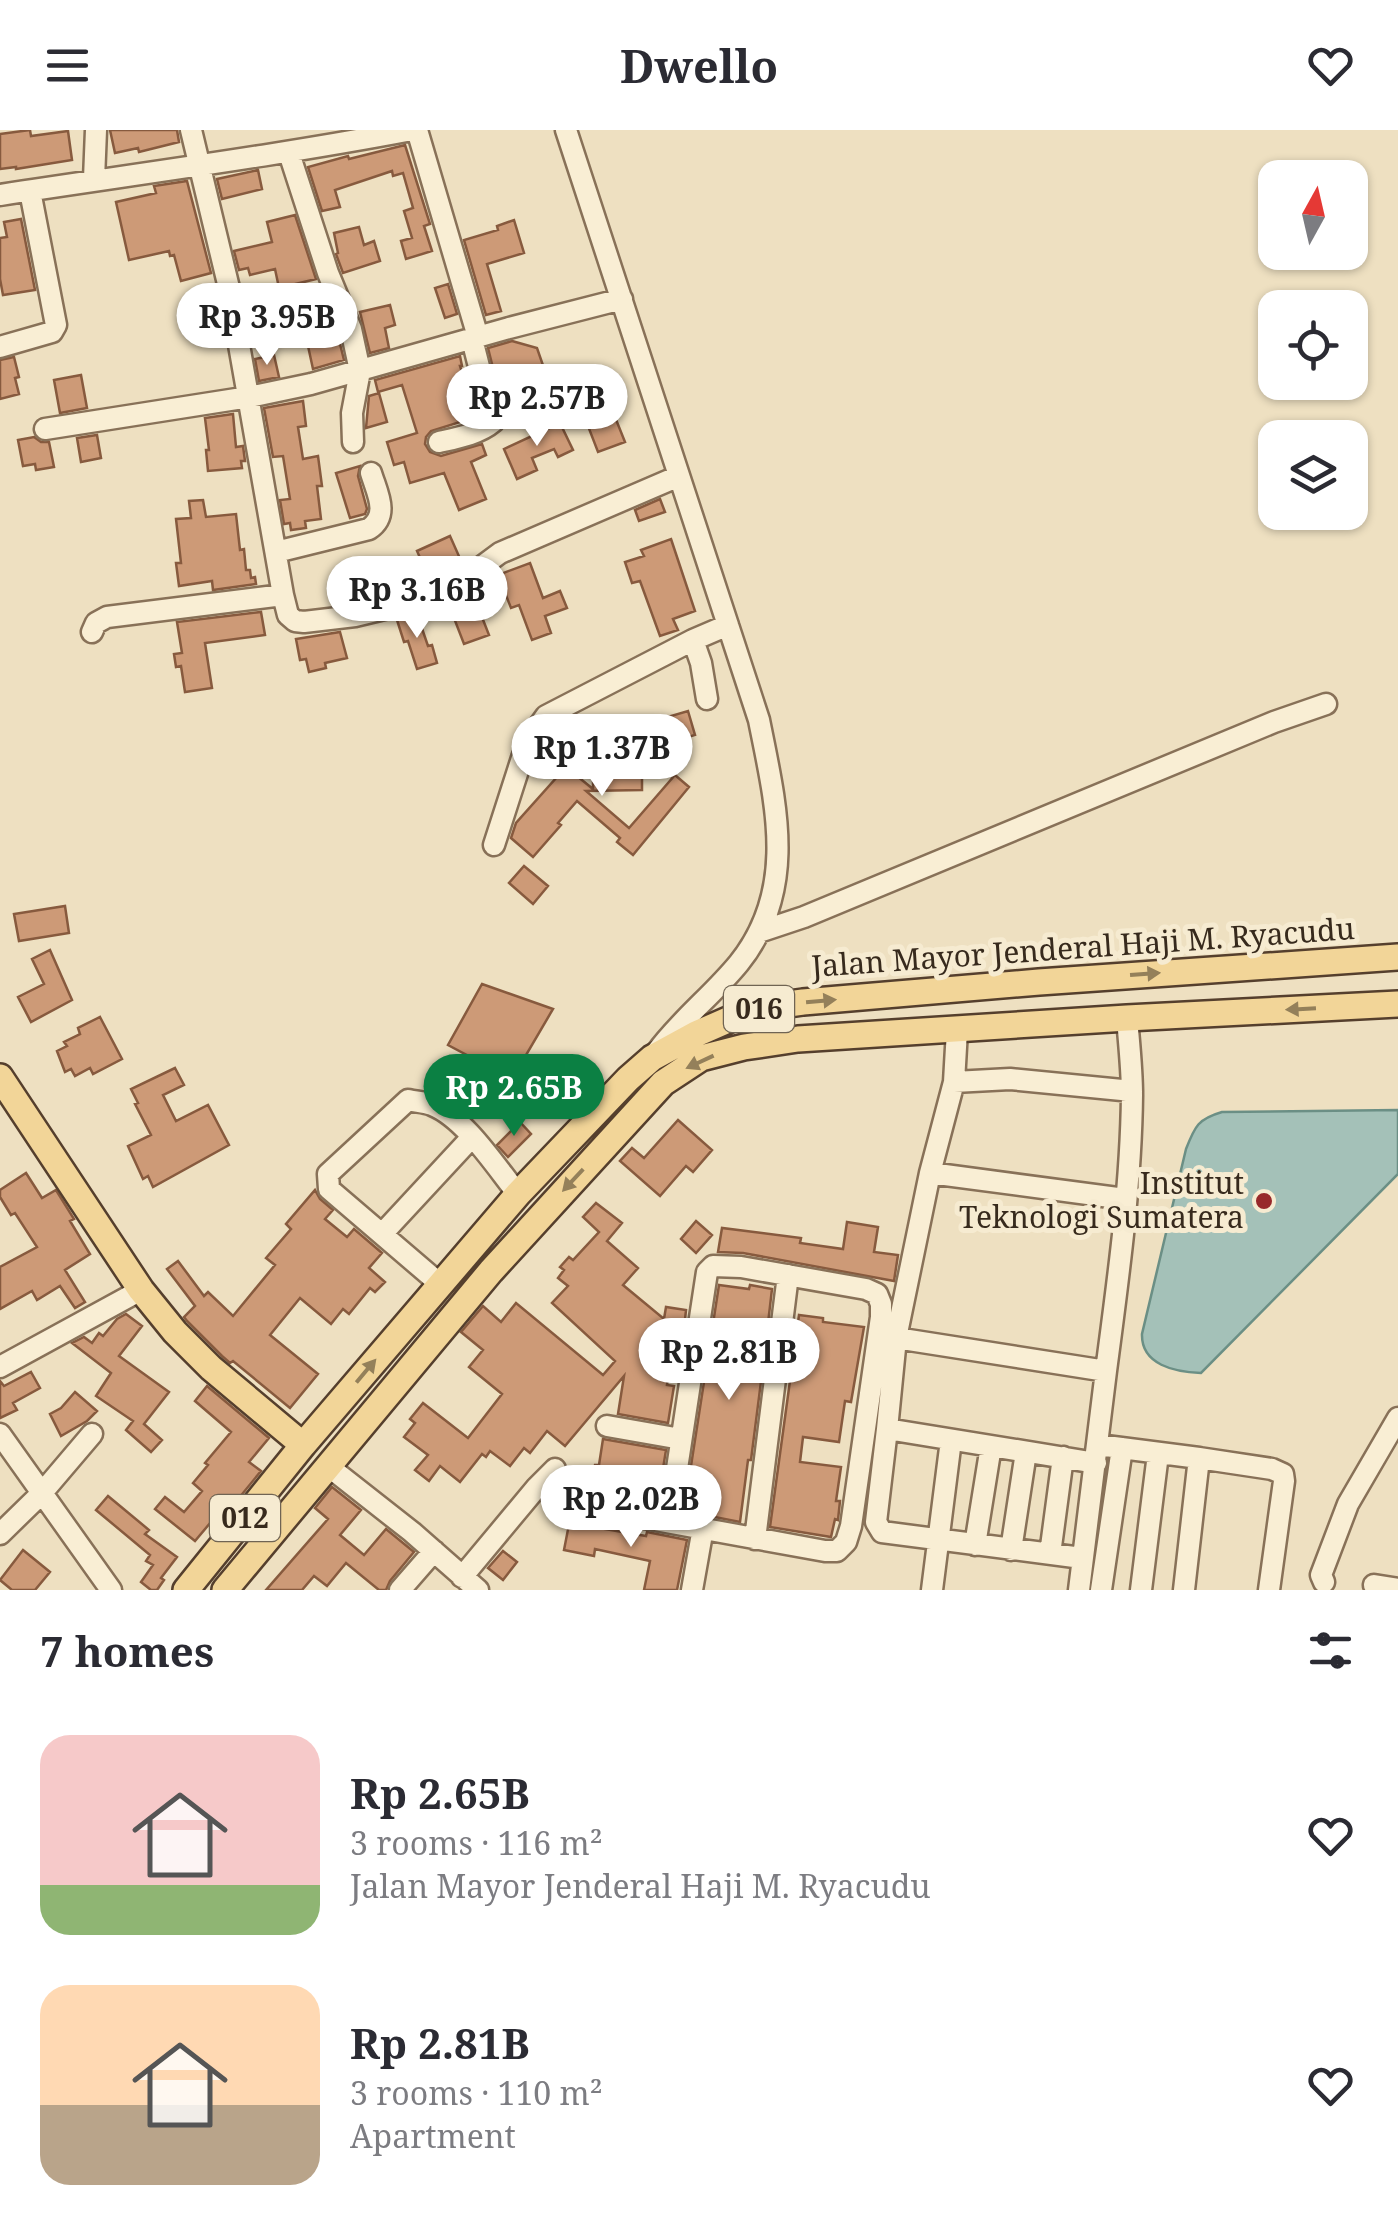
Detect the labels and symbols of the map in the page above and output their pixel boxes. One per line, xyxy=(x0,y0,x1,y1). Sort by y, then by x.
north arrow xyxy=(1258,160,1368,270)
pin: Rp 3.95B xyxy=(164,283,370,368)
pin: Rp 2.57B xyxy=(434,364,640,449)
pin: Rp 3.16B xyxy=(314,556,520,641)
pin: Rp 1.37B xyxy=(499,714,705,799)
street label: Jalan Mayor Jenderal Haji M. Ryacudu xyxy=(809,907,1356,986)
one-way arrow xyxy=(1129,966,1161,982)
road number: 016 xyxy=(724,986,794,1032)
one-way arrow xyxy=(805,992,837,1008)
one-way arrow xyxy=(1284,1001,1316,1017)
one-way arrow xyxy=(685,1053,714,1070)
pin: Rp 2.65B xyxy=(411,1054,617,1139)
place label: Institut Teknologi Sumatera xyxy=(959,1162,1244,1237)
one-way arrow xyxy=(562,1168,585,1192)
marker: Institut Teknologi Sumatera xyxy=(1253,1190,1275,1212)
pin: Rp 2.81B xyxy=(626,1318,832,1403)
one-way arrow xyxy=(354,1359,376,1384)
pin: Rp 2.02B xyxy=(528,1465,734,1550)
road number: 012 xyxy=(210,1495,280,1541)

